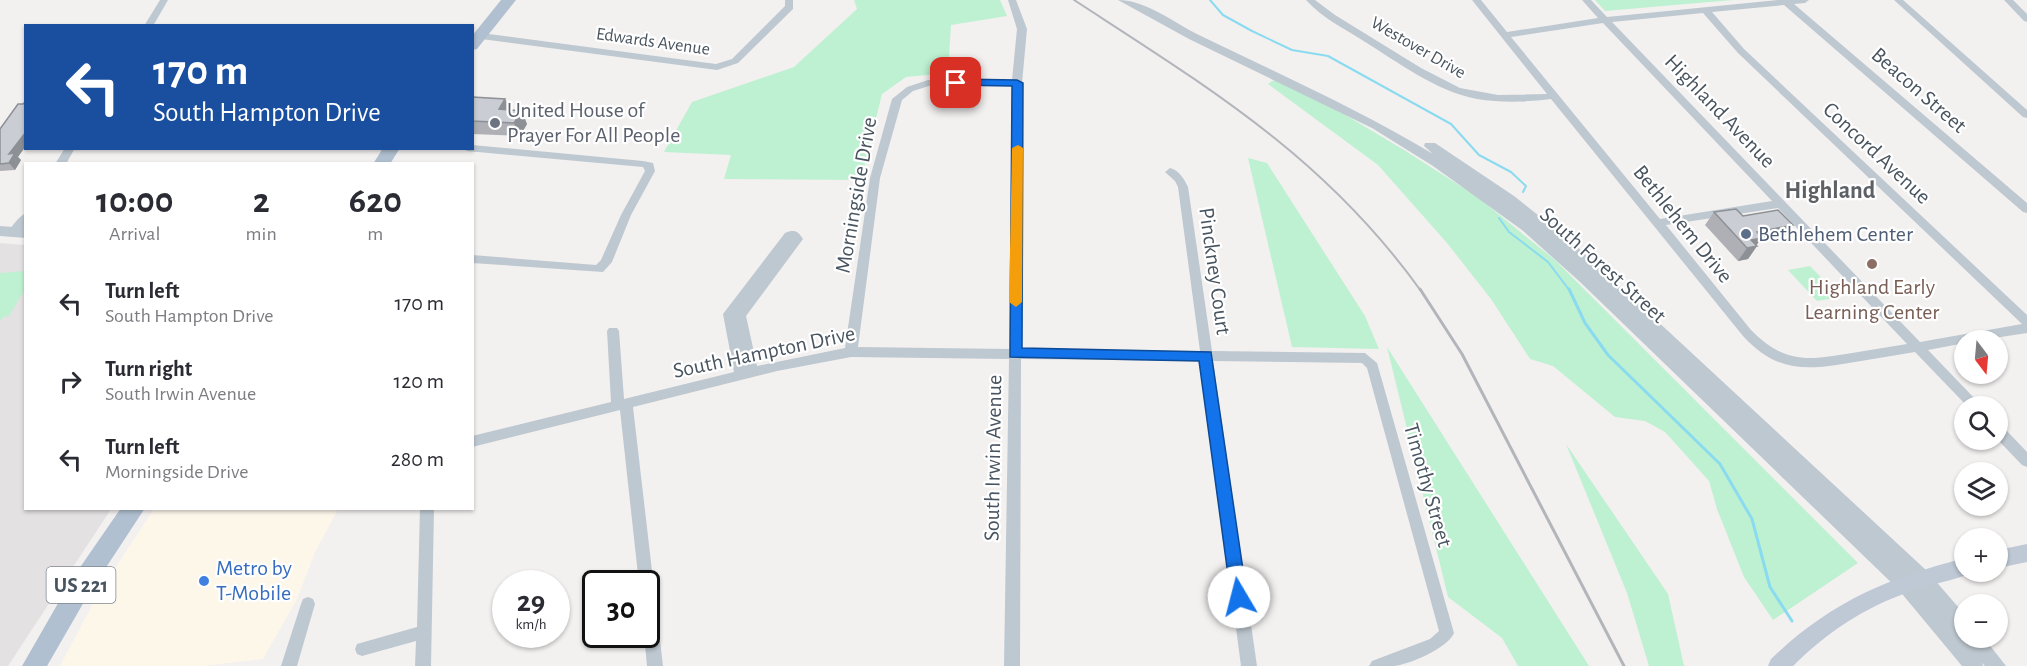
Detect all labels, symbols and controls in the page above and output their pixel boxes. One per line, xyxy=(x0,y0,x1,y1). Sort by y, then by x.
street label: Westover Drive xyxy=(1368,14,1468,82)
street label: Edwards Avenue xyxy=(595,25,711,59)
street label: Beacon Street xyxy=(1867,43,1971,137)
icon: left xyxy=(54,48,132,126)
text: 170 m xyxy=(153,50,248,92)
street label: Highland Avenue xyxy=(1661,50,1779,172)
pin xyxy=(930,57,981,108)
icon: arrive xyxy=(939,66,972,99)
street label: Concord Avenue xyxy=(1819,98,1935,208)
text: South Hampton Drive xyxy=(153,99,381,126)
place label: United House of Prayer For All People xyxy=(507,99,680,146)
street label: Morningside Drive xyxy=(831,115,881,275)
marker: United House of Prayer For All People xyxy=(488,116,502,130)
street label: Bethlehem Drive xyxy=(1629,161,1737,287)
district label: Highland xyxy=(1785,179,1876,203)
text: 10:00 xyxy=(96,183,174,219)
text: 2 xyxy=(253,183,270,219)
text: 620 xyxy=(349,183,402,219)
street label: South Forest Street xyxy=(1536,203,1670,327)
street label: Pinckney Court xyxy=(1195,206,1235,336)
place label: Bethlehem Center xyxy=(1758,223,1913,245)
text: Arrival xyxy=(109,224,161,244)
text: min xyxy=(246,224,277,244)
text: m xyxy=(367,224,383,244)
marker: Bethlehem Center xyxy=(1739,227,1753,241)
marker: Highland Early Learning Center xyxy=(1865,257,1879,271)
place label: Highland Early Learning Center xyxy=(1805,276,1939,323)
text: Turn left xyxy=(105,280,179,302)
icon: left xyxy=(54,287,87,320)
text: 170 m xyxy=(394,292,444,314)
text: South Hampton Drive xyxy=(105,306,274,326)
street label: South Hampton Drive xyxy=(671,322,857,382)
north arrow xyxy=(1954,330,2008,384)
map controls xyxy=(1954,330,2008,648)
text: Turn right xyxy=(105,358,192,380)
icon: right xyxy=(54,365,87,398)
text: 120 m xyxy=(394,370,444,392)
street label: South Irwin Avenue xyxy=(981,375,1005,541)
text: South Irwin Avenue xyxy=(105,384,256,404)
button: search xyxy=(1954,396,2008,450)
street label: Timothy Street xyxy=(1400,421,1456,549)
text: Turn left xyxy=(105,436,179,458)
icon: left xyxy=(54,443,87,476)
text: 280 m xyxy=(391,448,444,470)
text: Morningside Drive xyxy=(105,462,248,482)
button: layers xyxy=(1954,462,2008,516)
button: + xyxy=(1954,528,2008,582)
place label: Metro by T-Mobile xyxy=(216,557,293,604)
position arrow xyxy=(1207,565,1271,629)
road number: US 221 xyxy=(46,567,116,603)
speed limit sign: 30 xyxy=(582,570,660,648)
marker: Metro by T-Mobile xyxy=(197,574,211,588)
text: 29 xyxy=(517,587,545,617)
button: − xyxy=(1954,594,2008,648)
text: km/h xyxy=(516,617,546,632)

